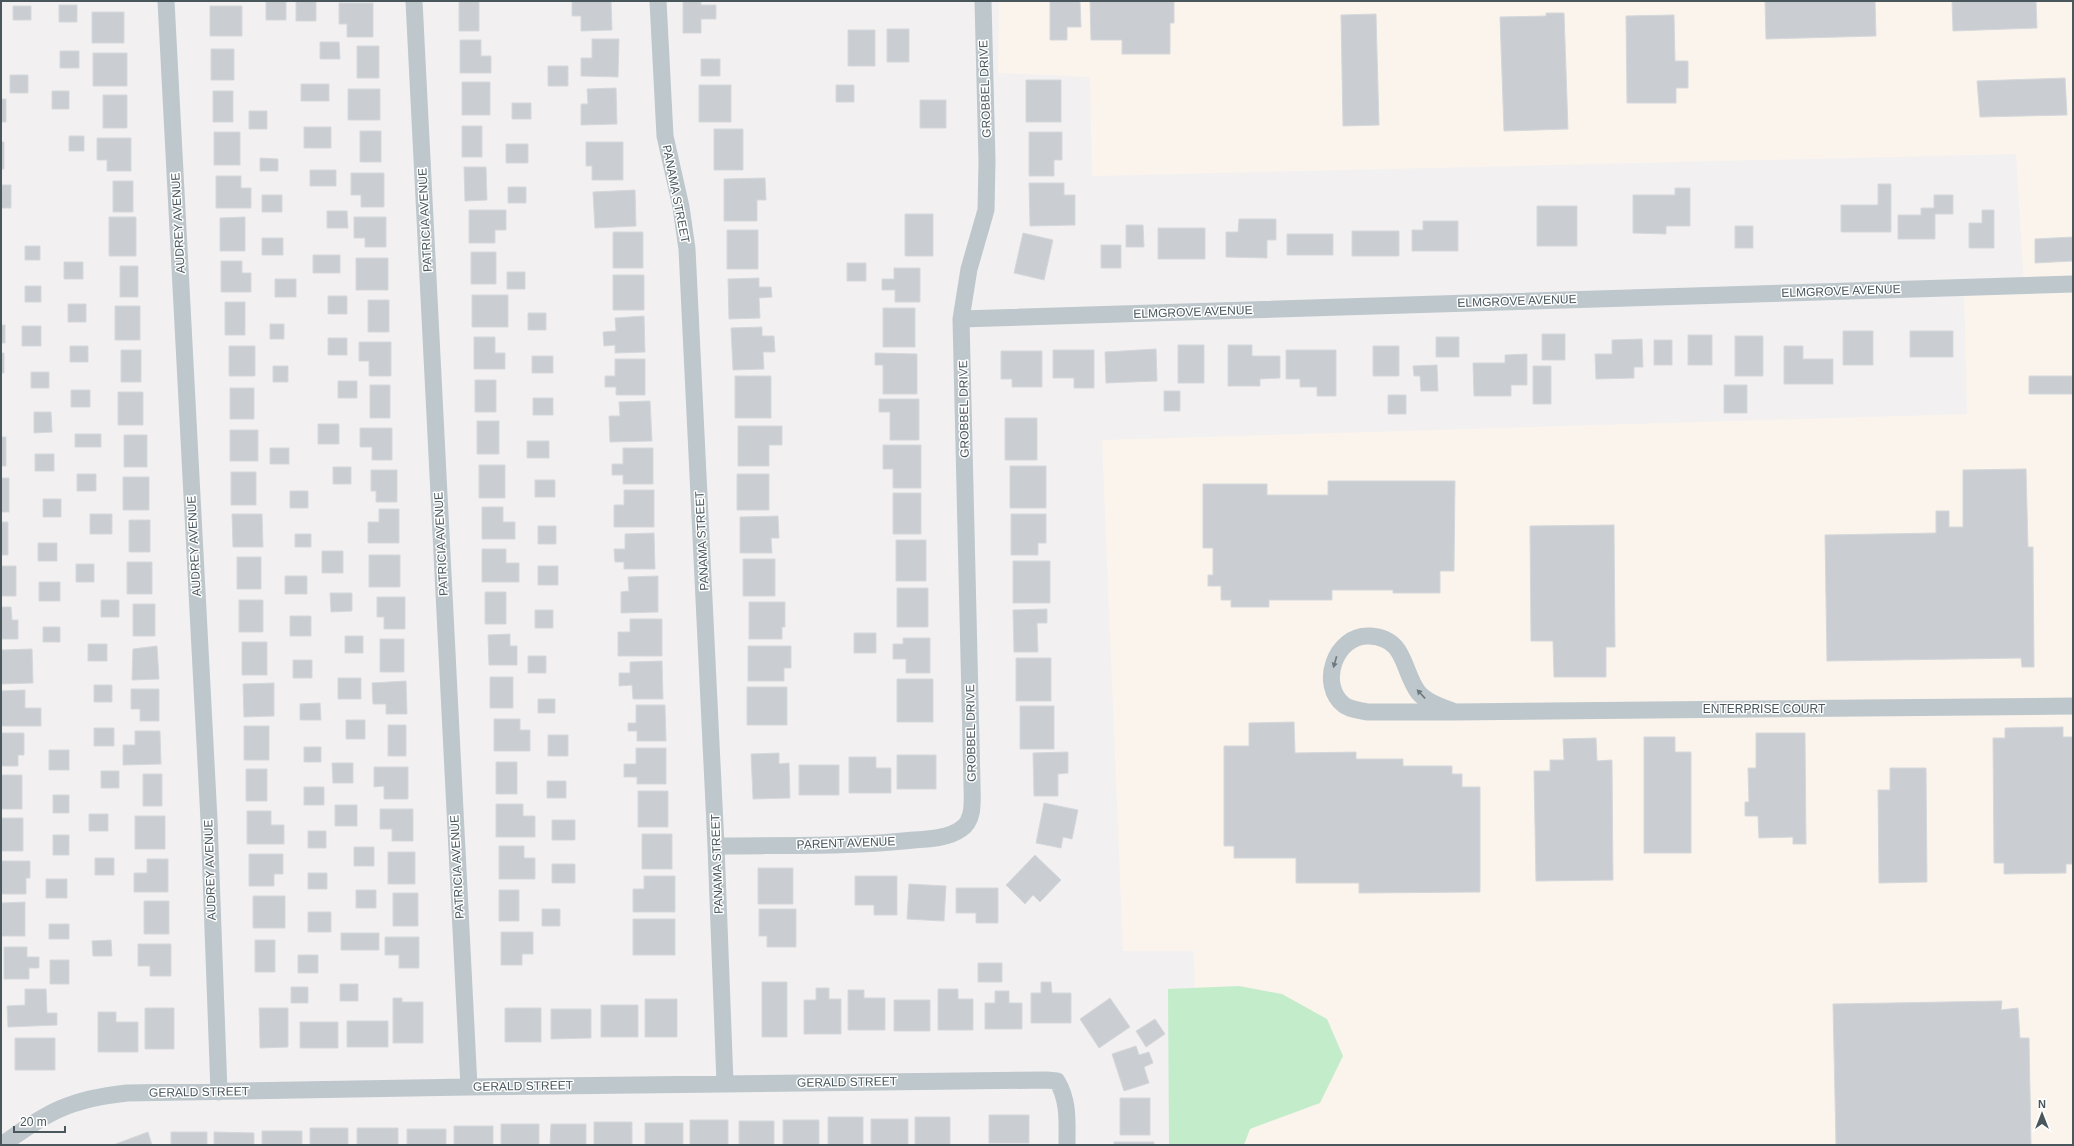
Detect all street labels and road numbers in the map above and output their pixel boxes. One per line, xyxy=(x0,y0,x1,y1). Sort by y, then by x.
street label: GROBBEL DRIVE xyxy=(976,40,994,138)
street label: PANAMA STREET xyxy=(660,144,693,245)
street label: PATRICIA AVENUE xyxy=(415,168,435,272)
street label: AUDREY AVENUE xyxy=(168,172,188,274)
street label: ELMGROVE AVENUE xyxy=(1781,282,1901,300)
street label: ELMGROVE AVENUE xyxy=(1457,292,1577,310)
street label: ELMGROVE AVENUE xyxy=(1133,303,1253,321)
street label: GROBBEL DRIVE xyxy=(956,360,972,458)
street label: PANAMA STREET xyxy=(692,490,712,591)
street label: PATRICIA AVENUE xyxy=(431,492,451,596)
street label: AUDREY AVENUE xyxy=(184,495,204,597)
street label: GROBBEL DRIVE xyxy=(963,684,979,782)
street label: ENTERPRISE COURT xyxy=(1703,702,1826,716)
street label: PANAMA STREET xyxy=(708,813,726,914)
street label: PATRICIA AVENUE xyxy=(447,815,467,919)
street label: AUDREY AVENUE xyxy=(201,819,219,921)
street label: PARENT AVENUE xyxy=(796,834,896,852)
street label: GERALD STREET xyxy=(797,1074,898,1090)
street label: GERALD STREET xyxy=(473,1078,574,1094)
street label: GERALD STREET xyxy=(149,1084,250,1100)

